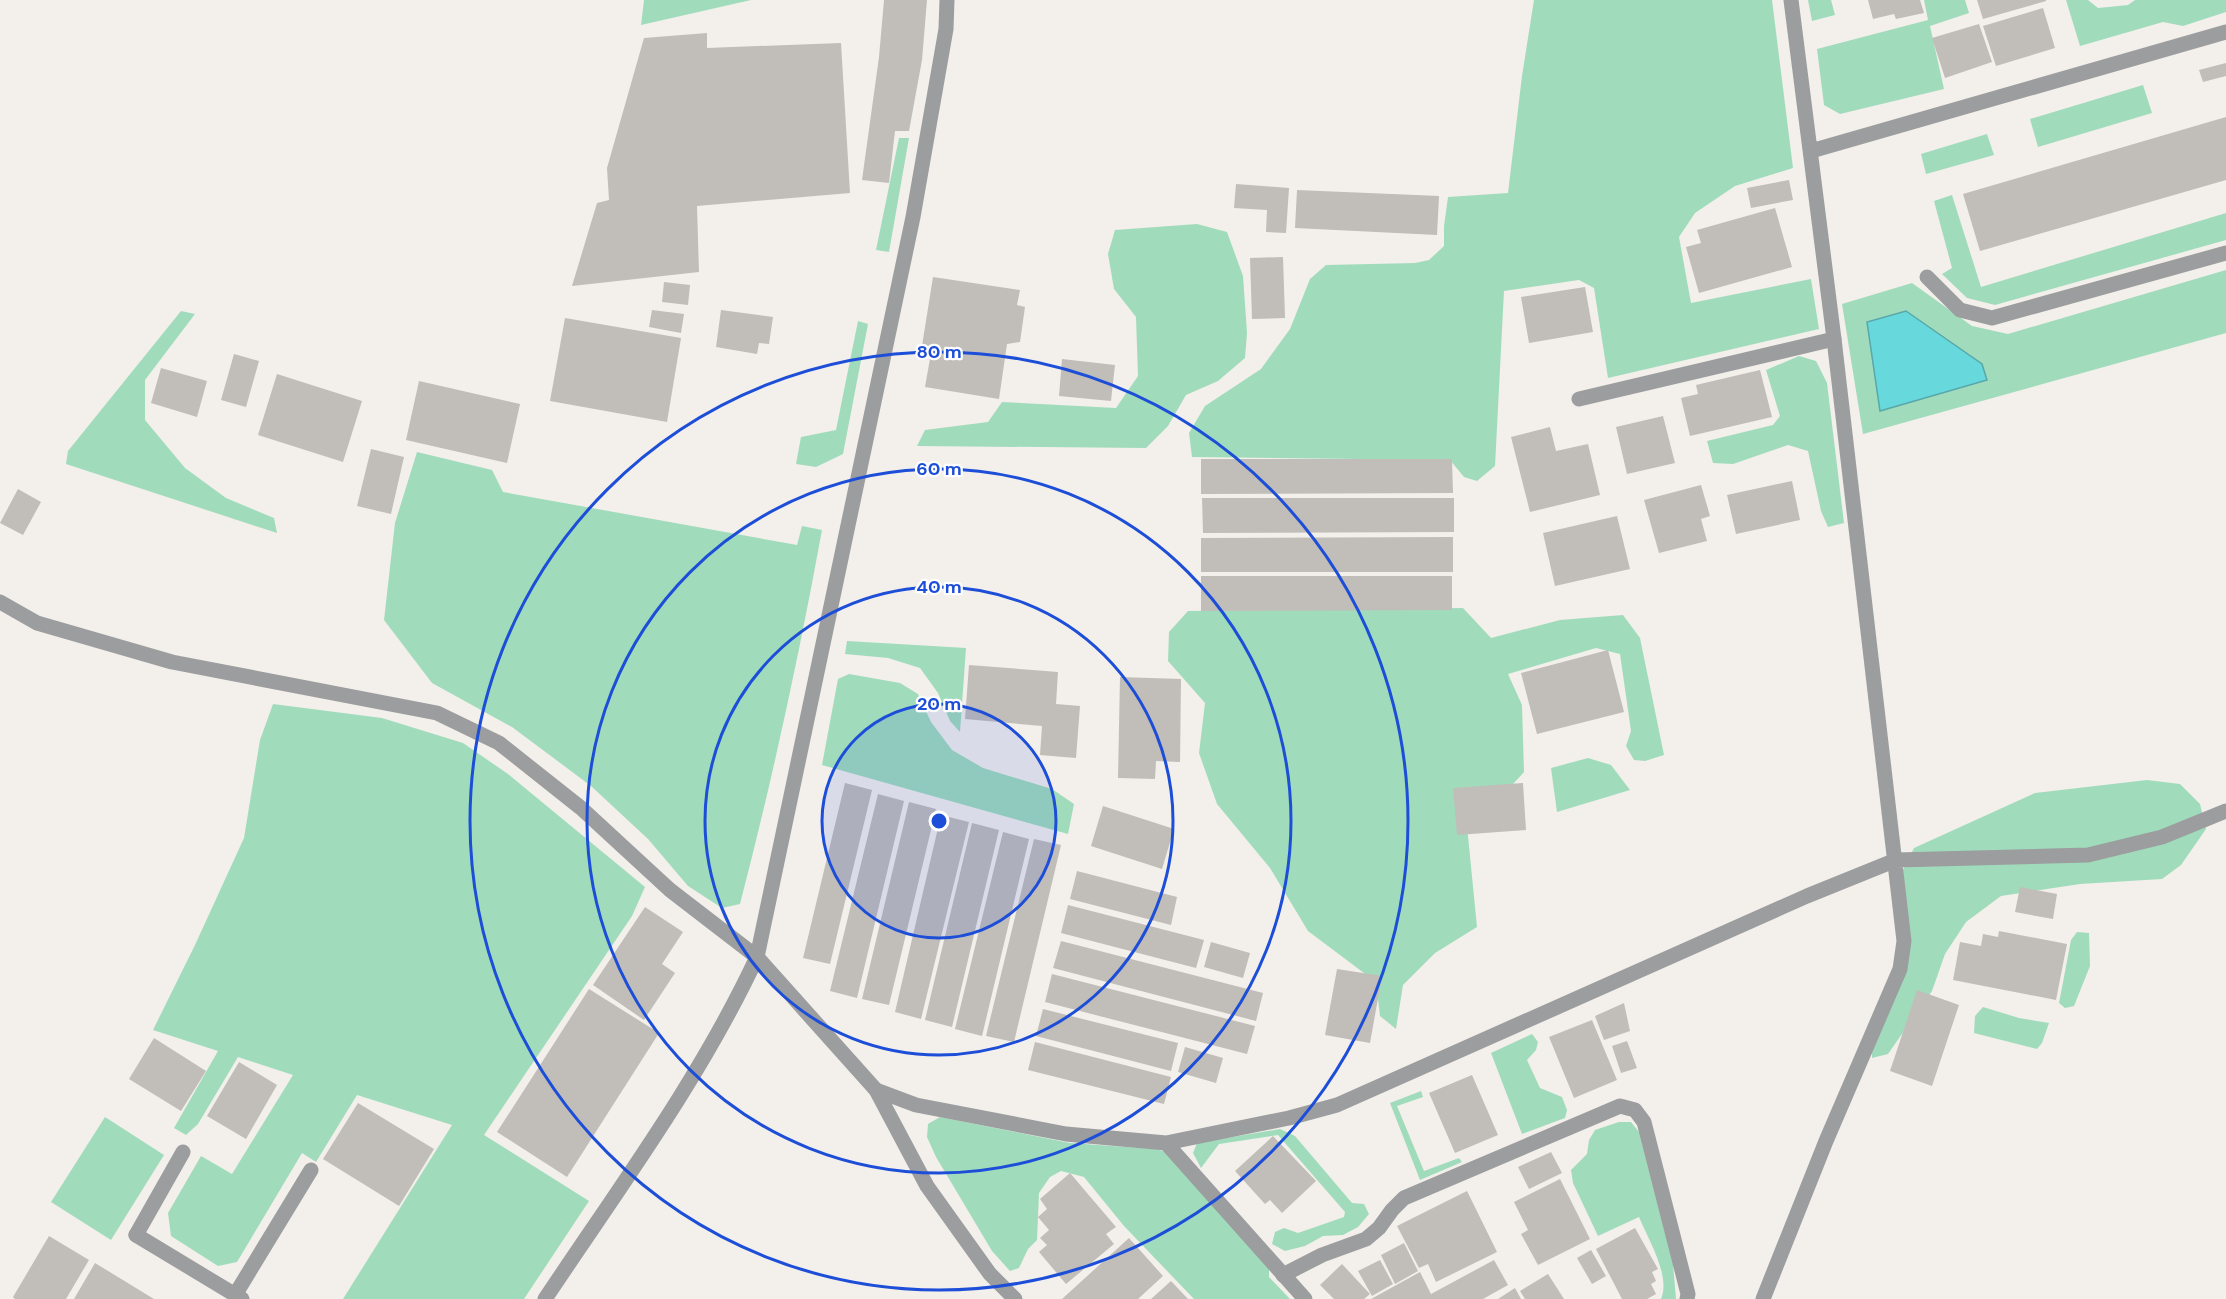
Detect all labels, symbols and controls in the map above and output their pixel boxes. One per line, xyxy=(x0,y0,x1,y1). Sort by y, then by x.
text: 80 m xyxy=(916,340,962,364)
text: 60 m xyxy=(916,457,962,481)
text: 40 m xyxy=(916,575,962,599)
text: 20 m xyxy=(917,692,961,716)
centre of rings xyxy=(929,811,949,831)

